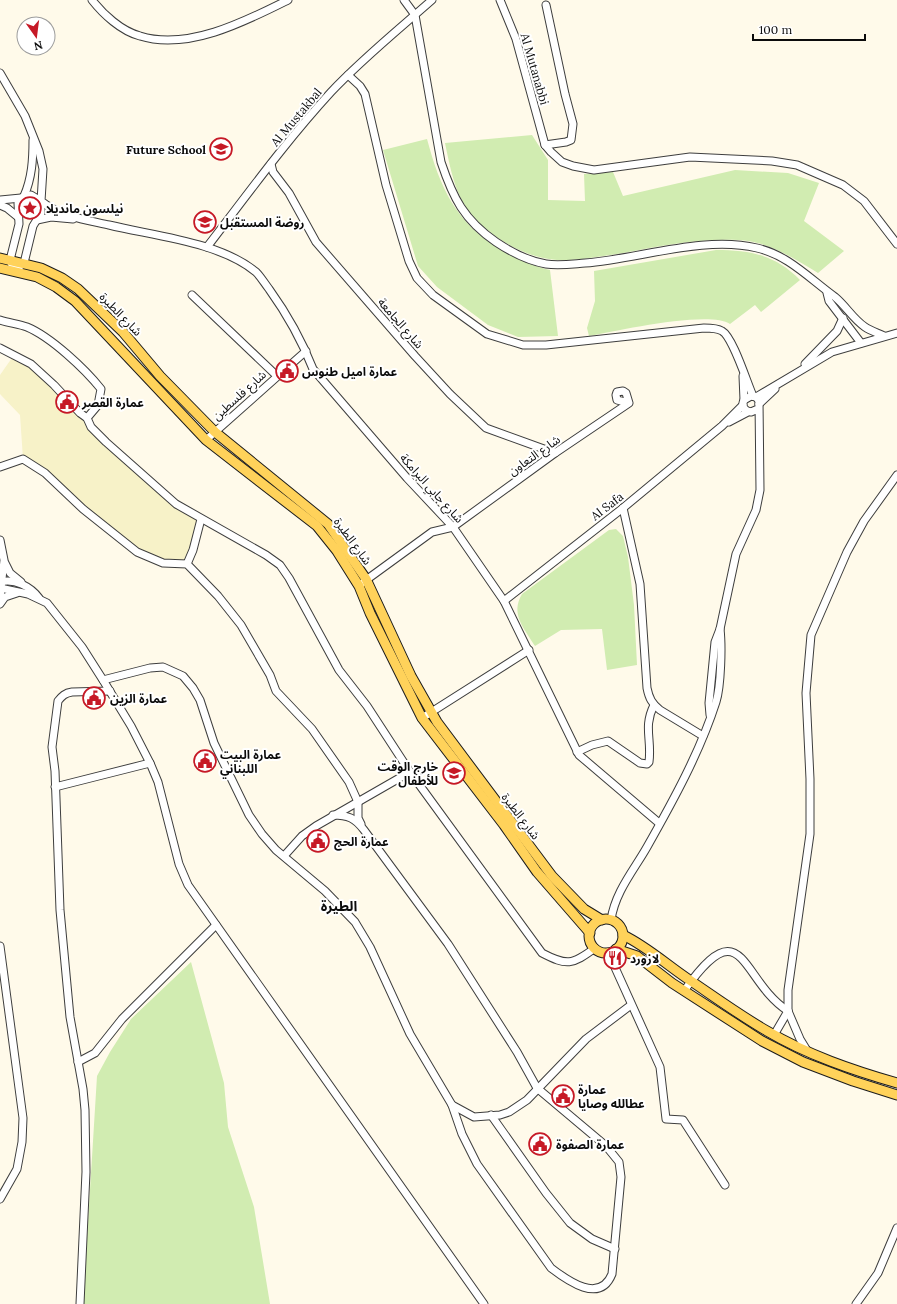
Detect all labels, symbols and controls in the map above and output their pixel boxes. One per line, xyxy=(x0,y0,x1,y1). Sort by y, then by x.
north arrow xyxy=(16,16,56,56)
scale bar xyxy=(753,16,865,42)
text: 100 m xyxy=(759,22,792,37)
street label: Al Mutanabbi xyxy=(517,31,552,107)
text: N xyxy=(32,38,44,54)
street label: Al Mustakbal xyxy=(267,85,325,150)
school or university icon: Future School xyxy=(208,136,234,162)
place label: Future School xyxy=(126,142,206,157)
place icon: نيلسون مانديلا xyxy=(17,195,43,221)
place label: نيلسون مانديلا xyxy=(46,201,124,216)
school or university icon: روضة المستقبل xyxy=(192,209,218,235)
place label: روضة المستقبل xyxy=(220,215,304,230)
street label: شارع الطيرة xyxy=(95,289,145,340)
street label: شارع الجامعة xyxy=(373,295,427,353)
public building icon: عمارة اميل طنوس xyxy=(274,358,300,384)
place label: عمارة اميل طنوس xyxy=(302,364,398,379)
street label: شارع فلسطين xyxy=(209,367,270,425)
public building icon: عمارة القصر xyxy=(54,389,80,415)
place label: عمارة القصر xyxy=(81,395,144,410)
street label: شارع التعاون xyxy=(505,432,564,480)
street label: شارع جابي البرامكة xyxy=(395,450,467,528)
street label: Al Safa xyxy=(587,489,626,524)
street label: شارع الطيرة xyxy=(329,514,375,569)
public building icon: عمارة الزين xyxy=(81,685,107,711)
place label: عمارة الزين xyxy=(110,691,167,706)
place label: عمارة البيت اللبناني xyxy=(220,747,282,778)
public building icon: عمارة البيت اللبناني xyxy=(192,748,218,774)
place label: خارج الوقت للأطفال xyxy=(377,759,438,788)
school or university icon: خارج الوقت للأطفال xyxy=(441,760,467,786)
street label: شارع الطيرة xyxy=(497,790,543,844)
public building icon: عمارة الحج xyxy=(305,828,331,854)
place label: عمارة الحج xyxy=(334,834,389,851)
district label: الطيرة xyxy=(321,897,358,915)
restaurant icon: لازورد xyxy=(602,945,628,971)
place label: لازورد xyxy=(630,951,659,966)
place label: عمارة عطالله وصايا xyxy=(578,1082,645,1111)
public building icon: عمارة عطالله وصايا xyxy=(550,1083,576,1109)
public building icon: عمارة الصفوة xyxy=(527,1131,553,1157)
place label: عمارة الصفوة xyxy=(556,1137,625,1152)

